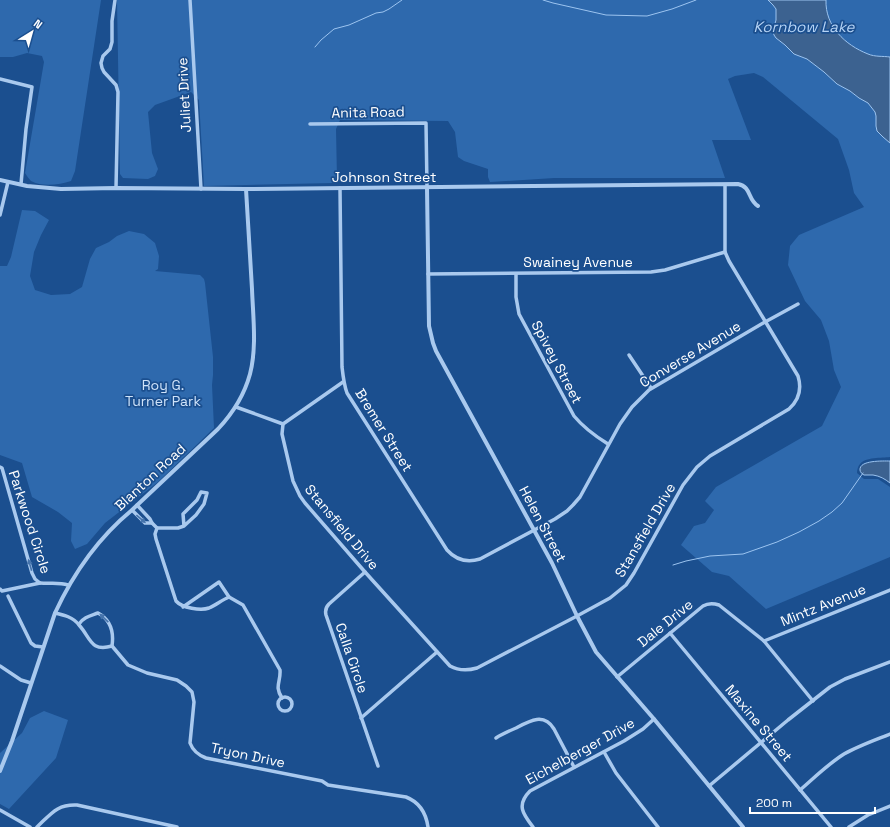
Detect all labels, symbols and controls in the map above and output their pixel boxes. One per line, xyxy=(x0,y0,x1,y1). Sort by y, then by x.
north arrow xyxy=(12,12,52,52)
text: N xyxy=(31,16,45,32)
water label: Kornbow Lake xyxy=(754,17,856,36)
street label: Juliet Drive xyxy=(173,57,195,133)
street label: Anita Road xyxy=(331,102,405,122)
street label: Johnson Street xyxy=(332,168,436,186)
street label: Swainey Avenue xyxy=(523,253,633,271)
street label: Spivey Street xyxy=(528,317,586,407)
street label: Converse Avenue xyxy=(636,317,744,391)
park label: Roy G. Turner Park xyxy=(125,376,201,410)
street label: Bremer Street xyxy=(351,385,417,475)
street label: Blanton Road xyxy=(111,440,189,514)
street label: Parkwood Circle xyxy=(5,468,55,576)
street label: Stansfield Drive xyxy=(611,480,679,580)
street label: Stansfield Drive xyxy=(301,481,383,573)
street label: Helen Street xyxy=(515,483,571,565)
one-way arrow xyxy=(135,514,146,523)
one-way arrow xyxy=(27,559,33,571)
street label: Mintz Avenue xyxy=(778,580,868,630)
street label: Dale Drive xyxy=(634,595,696,651)
one-way arrow xyxy=(99,614,109,623)
street label: Calla Circle xyxy=(332,621,372,695)
street label: Maxine Street xyxy=(722,681,796,765)
street label: Eichelberger Drive xyxy=(522,714,638,788)
street label: Tryon Drive xyxy=(209,738,287,772)
scale bar xyxy=(750,789,875,815)
text: 200 m xyxy=(756,795,792,811)

